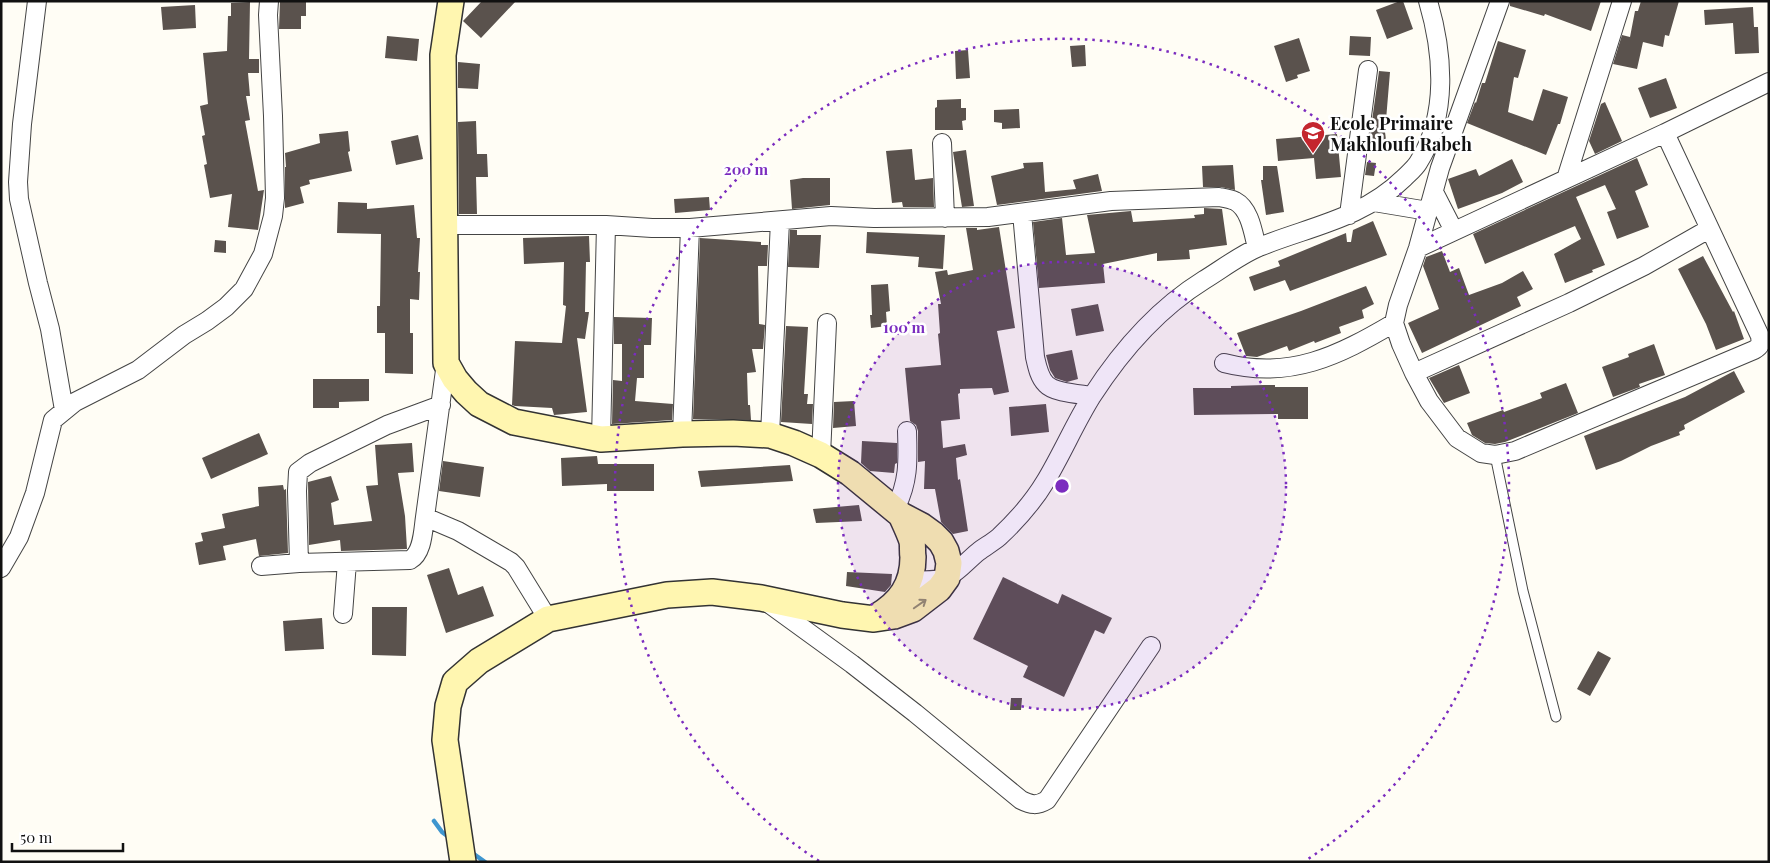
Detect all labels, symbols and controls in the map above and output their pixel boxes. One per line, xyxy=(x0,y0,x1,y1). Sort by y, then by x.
place label: Ecole Primaire Makhloufi Rabeh xyxy=(1330,111,1472,156)
school or university icon: Ecole Primaire Makhloufi Rabeh xyxy=(1300,120,1326,154)
text: 200 m xyxy=(724,159,769,179)
text: 100 m xyxy=(883,317,926,337)
centre of rings xyxy=(1053,477,1071,495)
one-way arrow xyxy=(913,599,927,609)
scale bar xyxy=(12,820,124,852)
text: 50 m xyxy=(20,827,53,847)

